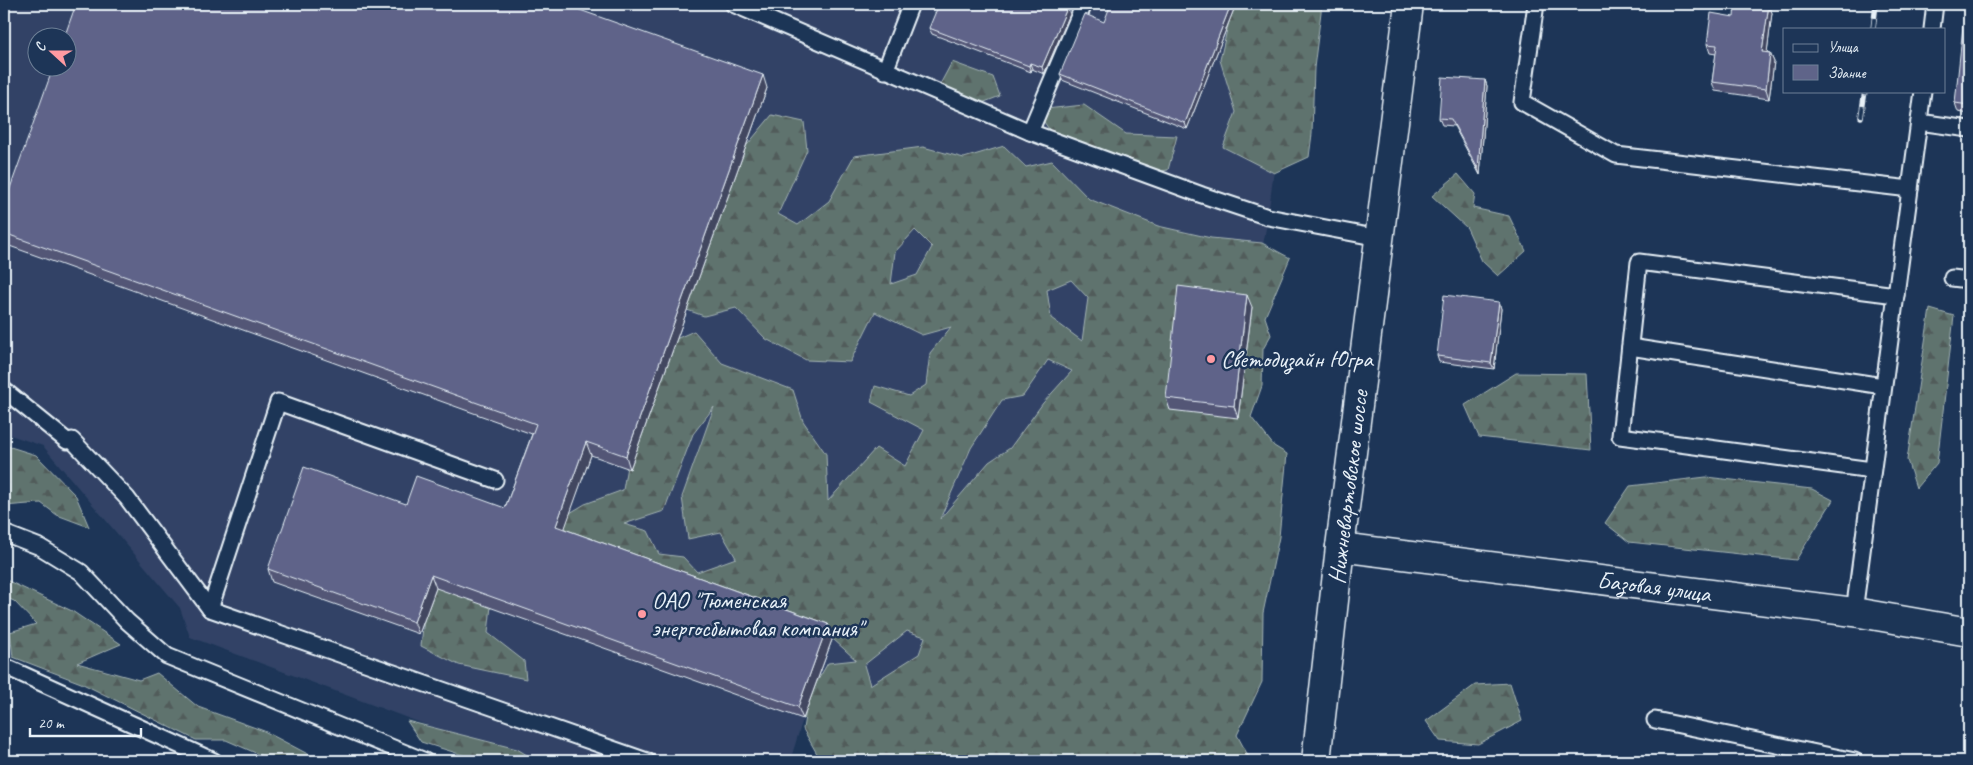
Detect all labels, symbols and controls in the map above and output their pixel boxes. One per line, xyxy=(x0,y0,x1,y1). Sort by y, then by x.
north arrow xyxy=(28,28,78,78)
legend xyxy=(1783,28,1946,92)
text: Улица xyxy=(1828,38,1859,57)
text: С xyxy=(31,39,50,54)
text: Здание xyxy=(1828,64,1867,83)
place label: Светодизайн Югра xyxy=(1221,344,1374,375)
marker: Светодизайн Югра xyxy=(1205,353,1217,365)
street label: Нижневартовское шоссе xyxy=(1321,386,1375,586)
street label: Базовая улица xyxy=(1596,565,1714,609)
place label: ОАО "Тюменская энергосбытовая компания" xyxy=(652,585,868,643)
marker: ОАО "Тюменская энергосбытовая компания" xyxy=(636,608,648,620)
scale bar xyxy=(30,705,141,737)
text: 20 m xyxy=(38,714,65,733)

